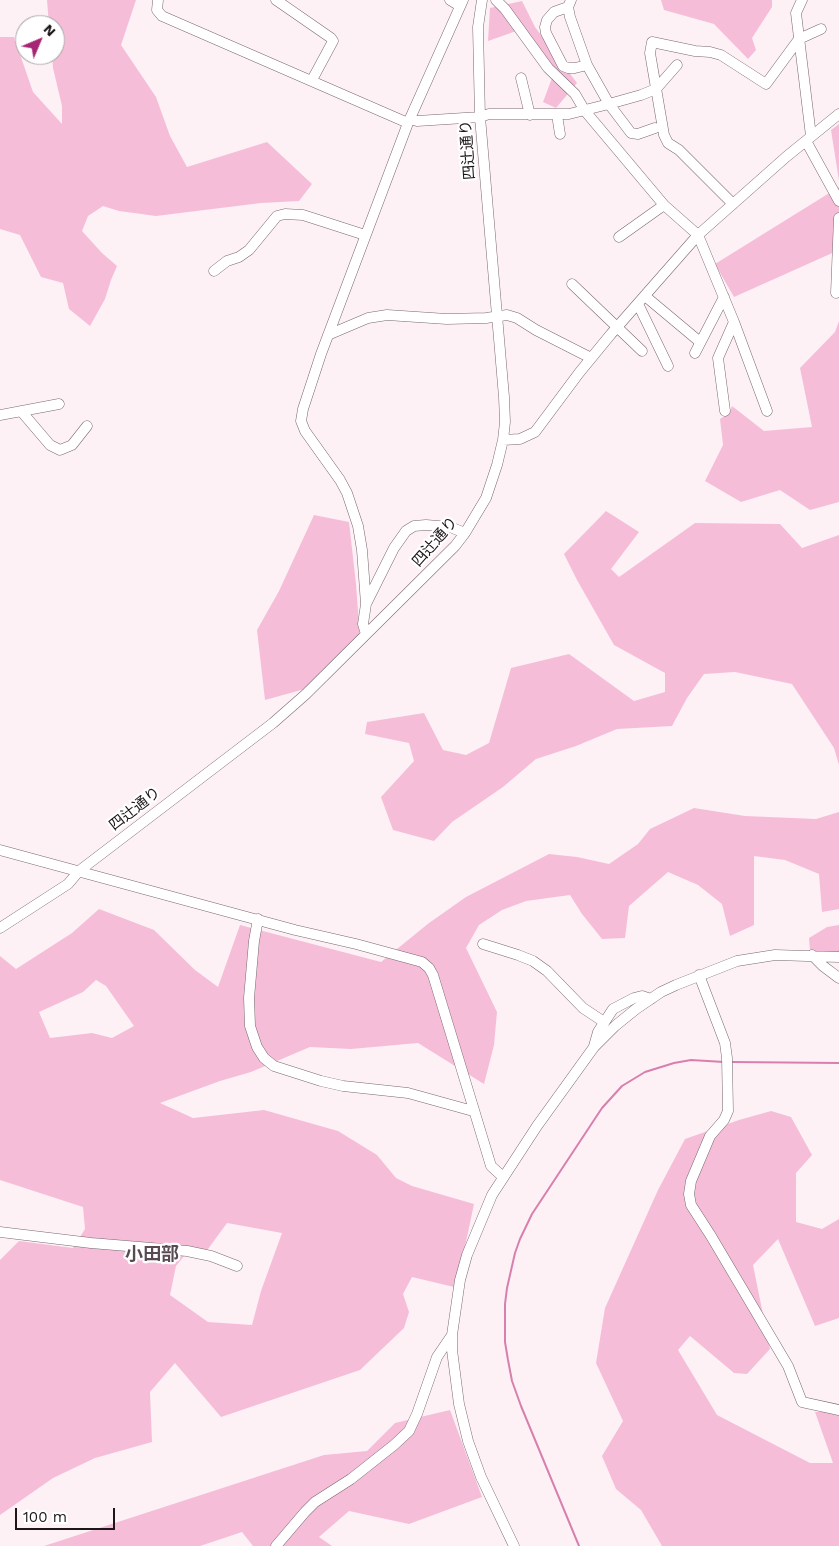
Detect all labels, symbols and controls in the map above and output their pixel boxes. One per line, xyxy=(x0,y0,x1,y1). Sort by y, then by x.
north arrow xyxy=(15,15,65,65)
text: N xyxy=(41,21,59,39)
street label: 四辻通り xyxy=(457,119,479,181)
street label: 四辻通り xyxy=(409,513,461,571)
street label: 四辻通り xyxy=(106,783,164,835)
district label: 小田部 xyxy=(125,1244,179,1266)
scale bar xyxy=(18,1498,118,1530)
text: 100 m xyxy=(23,1508,67,1526)

